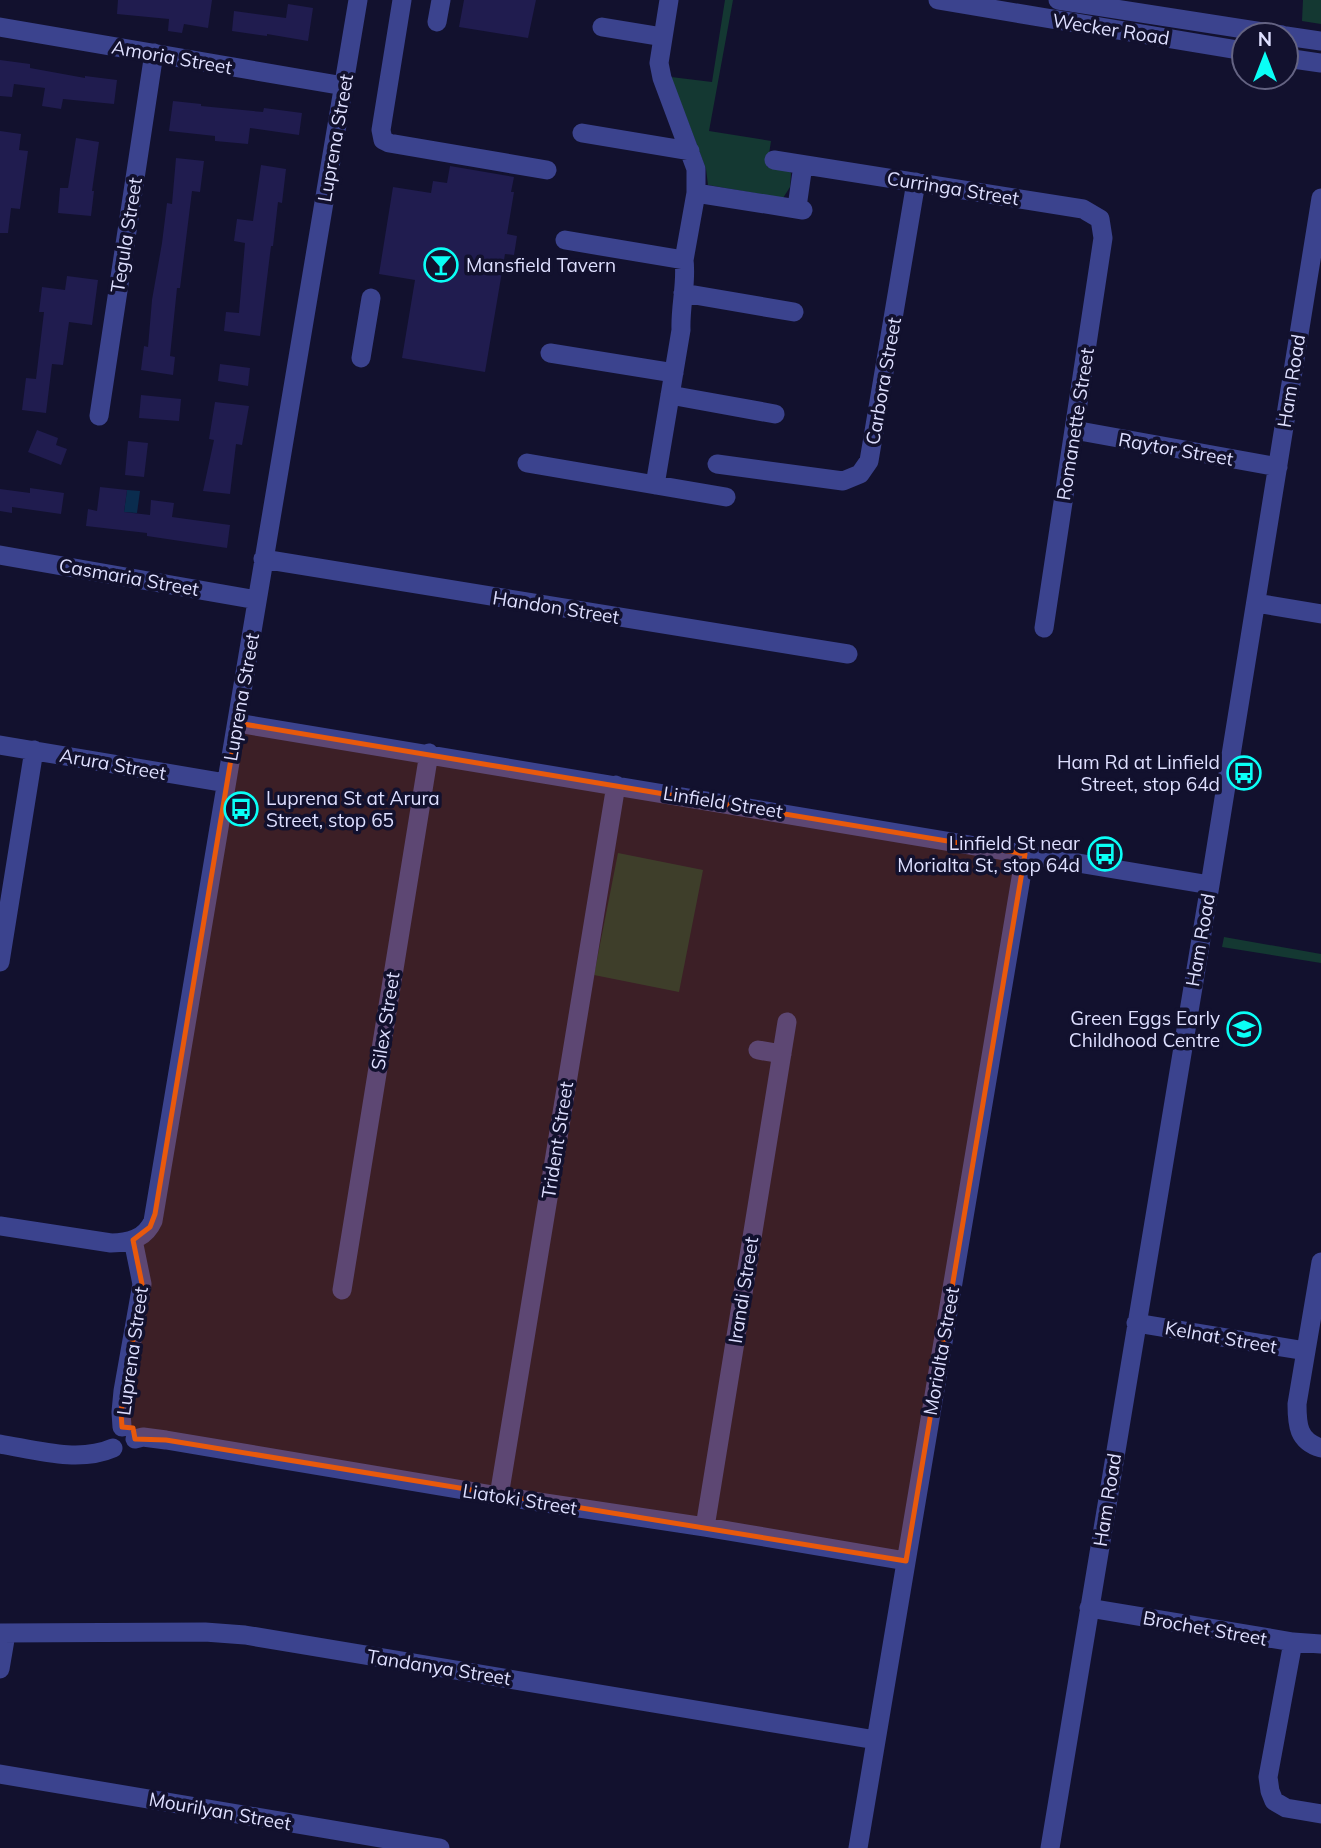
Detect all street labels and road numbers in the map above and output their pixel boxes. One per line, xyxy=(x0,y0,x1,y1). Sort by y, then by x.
street label: Wecker Road xyxy=(1051,8,1171,50)
street label: Amoria Street xyxy=(110,35,234,79)
street label: Luprena Street xyxy=(312,72,358,204)
street label: Curringa Street xyxy=(885,166,1021,210)
street label: Tegula Street xyxy=(105,175,147,294)
street label: Carbora Street xyxy=(860,315,906,447)
street label: Ham Road xyxy=(1272,333,1310,429)
street label: Romanette Street xyxy=(1051,346,1099,502)
street label: Raytor Street xyxy=(1117,427,1236,471)
street label: Casmaria Street xyxy=(57,553,201,601)
street label: Handon Street xyxy=(491,585,621,629)
street label: Luprena Street xyxy=(218,631,264,763)
street label: Arura Street xyxy=(58,743,168,785)
street label: Linfield Street xyxy=(662,781,785,823)
street label: Ham Road xyxy=(1180,892,1220,988)
street label: Silex Street xyxy=(365,970,405,1072)
street label: Trident Street xyxy=(536,1079,578,1200)
street label: Irandi Street xyxy=(723,1235,763,1345)
street label: Luprena Street xyxy=(111,1285,153,1417)
street label: Morialta Street xyxy=(918,1285,964,1417)
street label: Kelnat Street xyxy=(1163,1315,1279,1359)
street label: Ham Road xyxy=(1088,1452,1126,1548)
street label: Liatoki Street xyxy=(461,1478,579,1520)
street label: Brochet Street xyxy=(1141,1605,1269,1651)
street label: Tandanya Street xyxy=(365,1644,513,1690)
street label: Mourilyan Street xyxy=(147,1787,293,1835)

